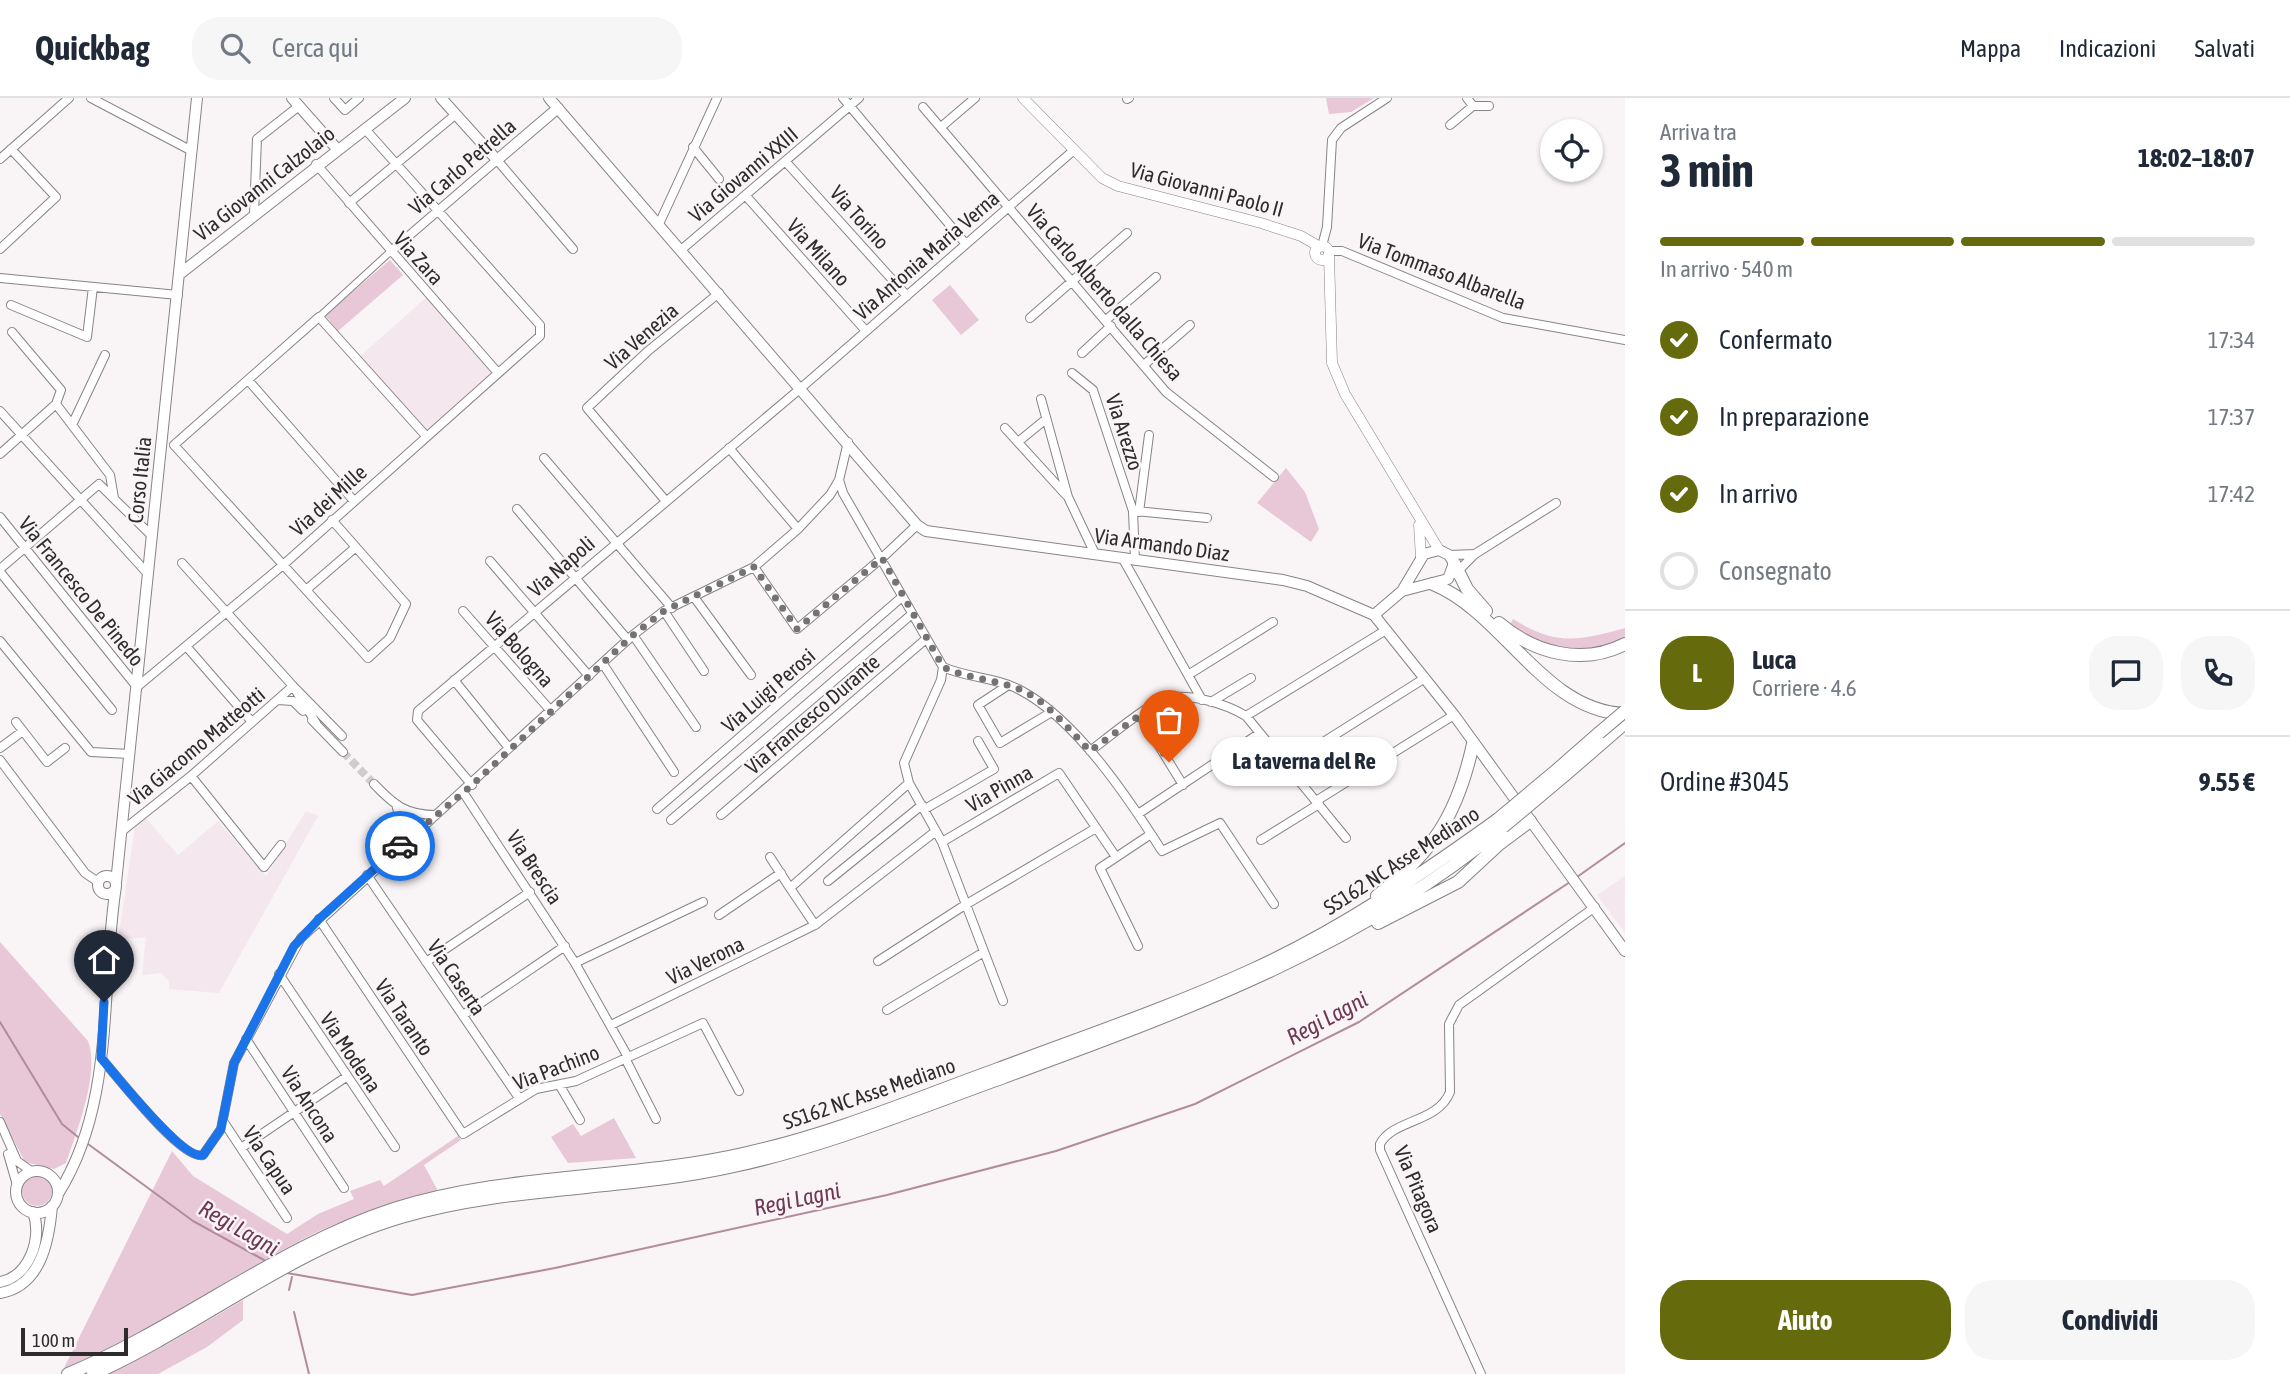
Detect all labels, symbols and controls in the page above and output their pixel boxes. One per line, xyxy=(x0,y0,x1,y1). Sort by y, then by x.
search box xyxy=(192,17,682,80)
text: Quickbag xyxy=(35,29,150,67)
icon: search xyxy=(216,29,254,67)
text: Cerca qui xyxy=(272,33,359,63)
text: Mappa xyxy=(1960,35,2021,62)
text: Indicazioni xyxy=(2059,35,2156,62)
text: Salvati xyxy=(2194,35,2255,62)
street label: Via Carlo Petrella xyxy=(404,113,520,219)
map controls xyxy=(1540,119,1603,182)
button: locate xyxy=(1540,119,1603,182)
text: Arriva tra xyxy=(1660,119,1737,145)
street label: Via Giovanni Calzolaio xyxy=(189,121,339,245)
street label: Via Giovanni XXIII xyxy=(684,122,802,226)
text: 18:02–18:07 xyxy=(2138,143,2255,173)
text: 3 min xyxy=(1660,144,1754,197)
street label: Via Giovanni Paolo II xyxy=(1128,157,1286,221)
street label: Via Torino xyxy=(825,180,895,254)
street label: Via Antonia Maria Verna xyxy=(849,185,1003,325)
street label: Via Carlo Alberto dalla Chiesa xyxy=(1022,199,1188,385)
street label: Via Milano xyxy=(783,213,855,291)
street label: Via Zara xyxy=(389,227,449,289)
street label: Via Tommaso Albarella xyxy=(1355,228,1529,314)
text: In arrivo · 540 m xyxy=(1660,256,1793,282)
street label: Via Venezia xyxy=(600,298,682,374)
icon: check xyxy=(1660,321,1698,359)
text: Confermato xyxy=(1719,325,1832,355)
text: 17:34 xyxy=(2208,327,2255,353)
street label: Via Arezzo xyxy=(1101,391,1149,473)
icon: check xyxy=(1660,398,1698,436)
text: In preparazione xyxy=(1719,402,1869,432)
text: 17:37 xyxy=(2208,404,2255,430)
street label: Corso Italia xyxy=(123,435,155,525)
street label: Via dei Mille xyxy=(285,460,371,540)
icon: check xyxy=(1660,475,1698,513)
text: In arrivo xyxy=(1719,479,1798,509)
text: 17:42 xyxy=(2208,481,2255,507)
street label: Via Francesco De Pinedo xyxy=(14,512,150,670)
street label: Via Armando Diaz xyxy=(1093,523,1231,565)
street label: Via Napoli xyxy=(523,531,599,601)
text: Consegnato xyxy=(1719,556,1832,586)
street label: Via Bologna xyxy=(481,606,559,692)
button: chat xyxy=(2089,636,2163,710)
button: phone xyxy=(2181,636,2255,710)
street label: Via Luigi Perosi xyxy=(717,643,819,737)
text: Luca xyxy=(1752,645,1796,675)
street label: Via Francesco Durante xyxy=(740,649,884,779)
text: L xyxy=(1692,658,1702,688)
text: Corriere · 4.6 xyxy=(1752,675,1857,701)
street label: Via Giacomo Matteotti xyxy=(123,682,269,810)
pin xyxy=(1139,690,1199,762)
icon: bag xyxy=(1150,701,1188,739)
callout: La taverna del Re xyxy=(1211,738,1396,786)
text: La taverna del Re xyxy=(1232,748,1376,774)
street label: Via Pinna xyxy=(962,759,1036,817)
text: Ordine #3045 xyxy=(1660,767,1789,797)
text: 9.55 € xyxy=(2198,767,2255,797)
street label: SS162 NC Asse Mediano xyxy=(1319,801,1483,919)
courier xyxy=(365,811,435,881)
street label: Via Brescia xyxy=(502,826,568,908)
icon: car xyxy=(381,827,419,865)
pin xyxy=(74,930,134,1002)
street label: Via Verona xyxy=(662,931,748,989)
street label: Via Caserta xyxy=(423,935,491,1019)
icon: home xyxy=(85,941,123,979)
street label: Via Taranto xyxy=(371,974,439,1060)
water label: Regi Lagni xyxy=(1282,986,1372,1050)
street label: Via Modena xyxy=(316,1008,386,1096)
street label: Via Pachino xyxy=(510,1040,602,1094)
street label: SS162 NC Asse Mediano xyxy=(780,1052,958,1134)
street label: Via Ancona xyxy=(277,1061,343,1147)
street label: Via Capua xyxy=(239,1121,301,1199)
street label: Via Pitagora xyxy=(1390,1142,1448,1236)
water label: Regi Lagni xyxy=(751,1177,843,1221)
water label: Regi Lagni xyxy=(195,1195,283,1261)
button: Aiuto xyxy=(1660,1280,1951,1360)
button: Condividi xyxy=(1965,1280,2255,1360)
scale bar xyxy=(21,1325,128,1357)
text: 100 m xyxy=(32,1329,75,1351)

